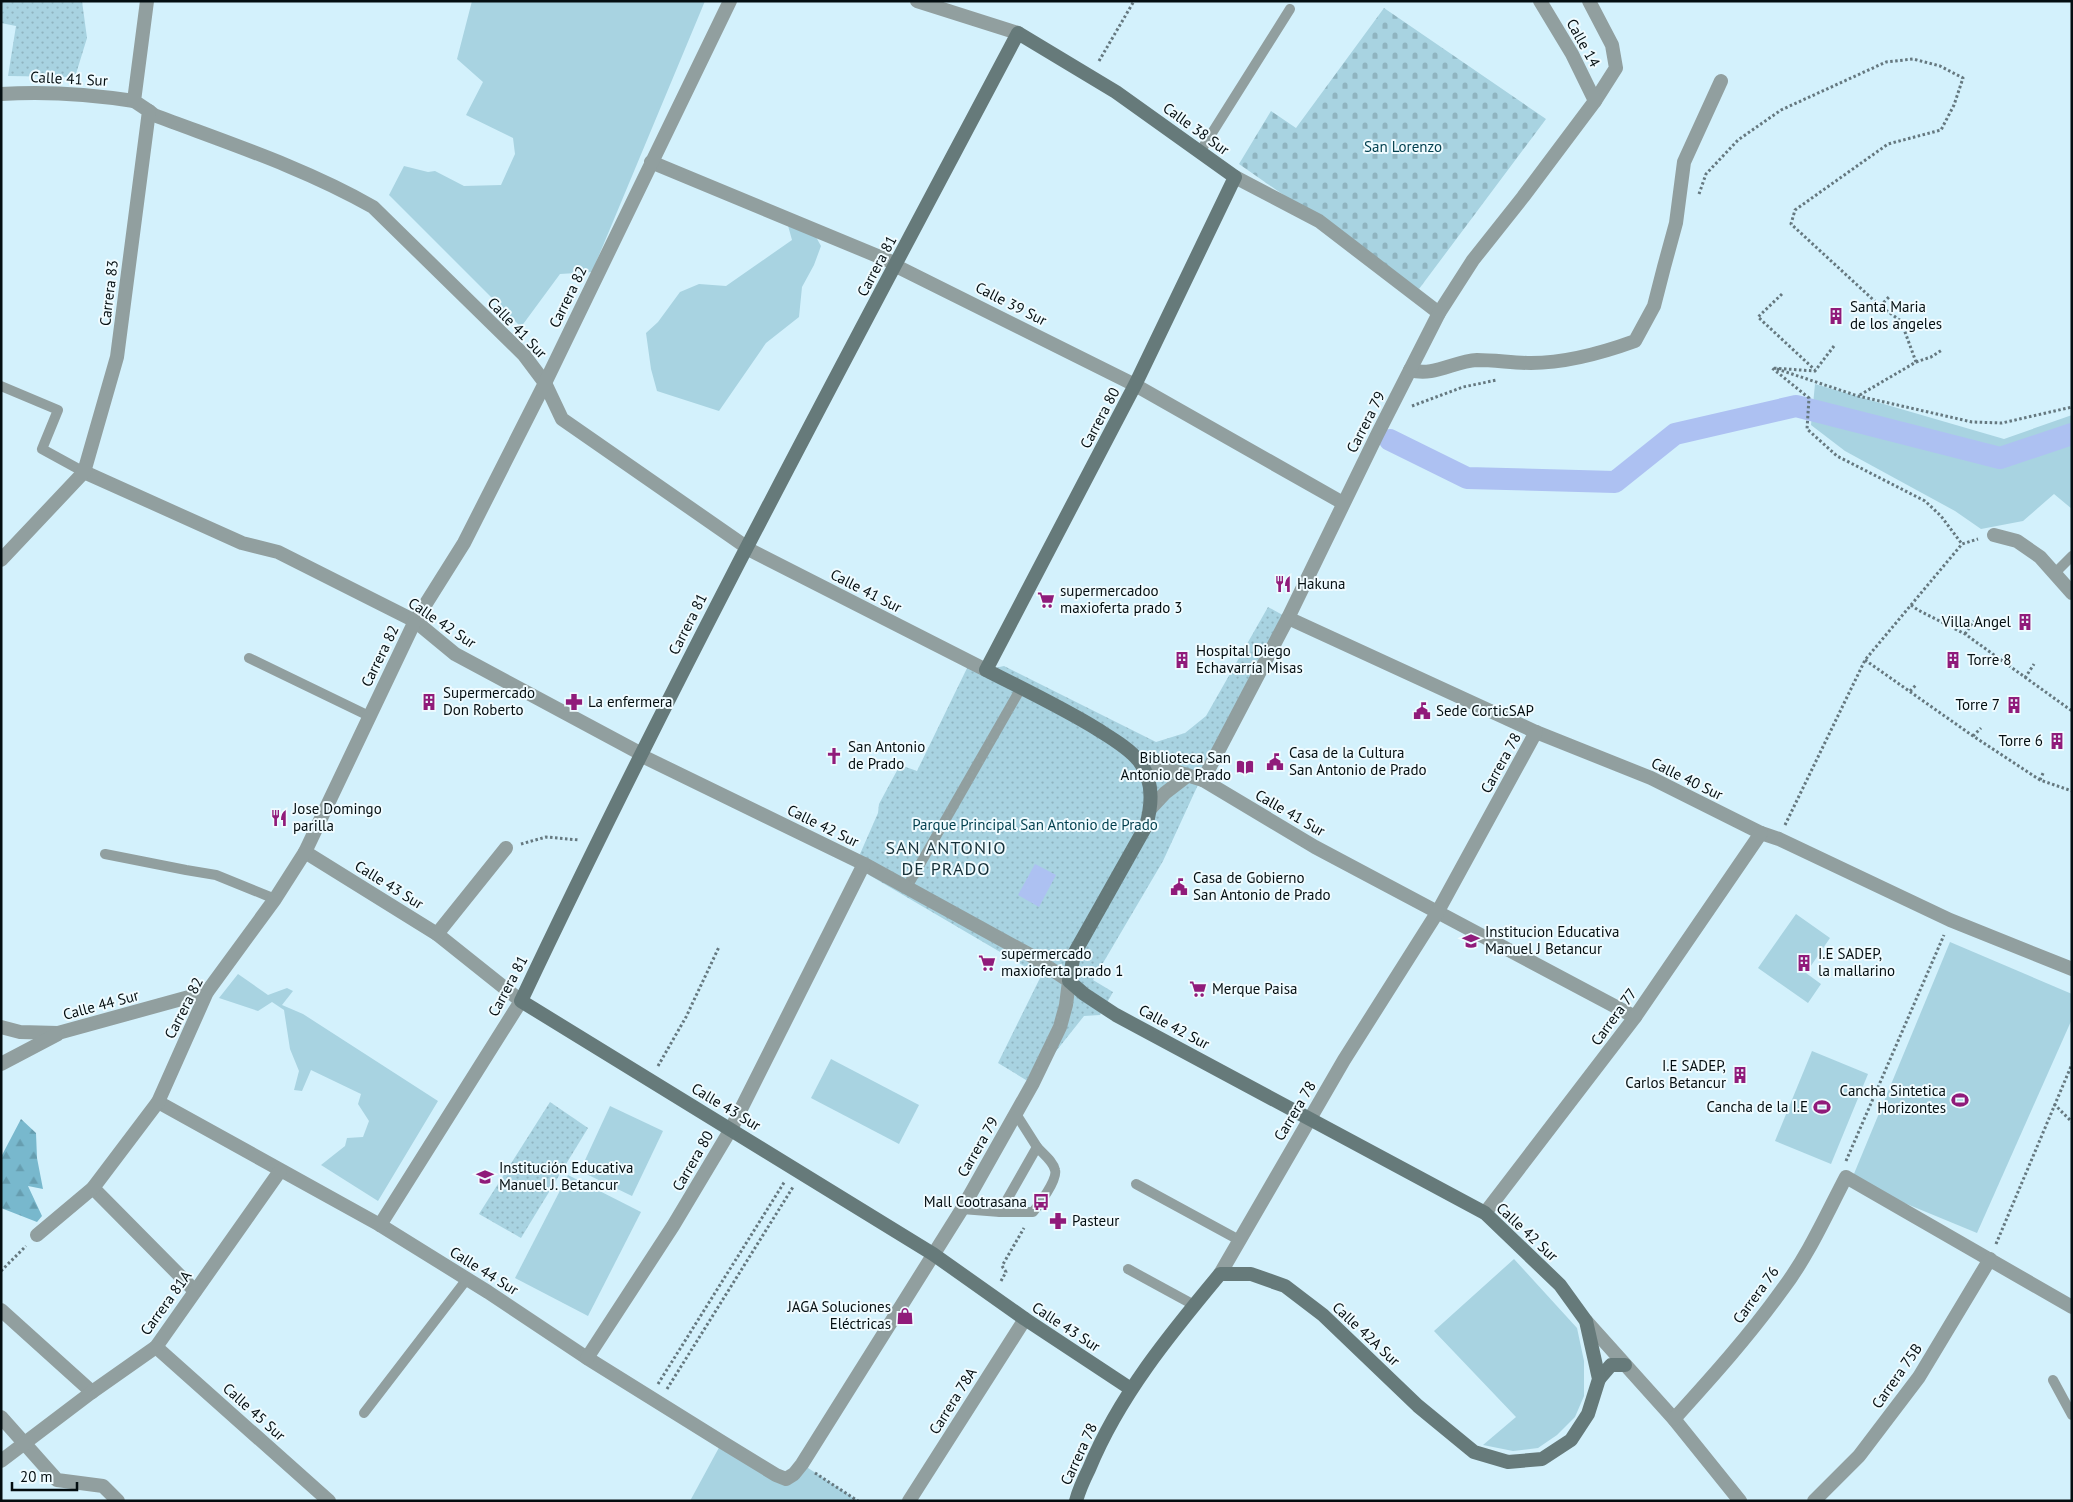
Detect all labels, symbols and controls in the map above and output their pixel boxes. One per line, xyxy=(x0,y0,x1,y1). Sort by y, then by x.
street label: Calle 14 xyxy=(1562,15,1604,70)
street label: Calle 41 Sur xyxy=(30,67,108,90)
street label: Calle 38 Sur xyxy=(1159,98,1233,159)
park label: San Lorenzo xyxy=(1364,137,1442,156)
street label: Carrera 81 xyxy=(853,232,901,300)
street label: Carrera 83 xyxy=(95,259,122,327)
street label: Carrera 82 xyxy=(544,263,591,331)
street label: Calle 39 Sur xyxy=(972,277,1050,330)
street label: Calle 41 Sur xyxy=(484,293,551,362)
place label: Santa Maria de los angeles xyxy=(1850,297,1942,333)
building icon: Santa Maria de los angeles xyxy=(1826,306,1846,326)
street label: Carrera 80 xyxy=(1076,384,1124,452)
street label: Carrera 79 xyxy=(1342,388,1389,456)
street label: Calle 41 Sur xyxy=(827,564,905,617)
restaurant icon: Hakuna xyxy=(1273,574,1293,594)
place label: Hakuna xyxy=(1297,574,1345,593)
place label: supermercadoo maxioferta prado 3 xyxy=(1060,581,1183,617)
street label: Carrera 81 xyxy=(664,590,711,658)
supermarket icon: supermercadoo maxioferta prado 3 xyxy=(1036,590,1056,610)
street label: Calle 42 Sur xyxy=(405,593,480,652)
place label: Villa Angel xyxy=(1941,612,2012,631)
building icon: Villa Angel xyxy=(2015,612,2035,632)
street label: Carrera 82 xyxy=(356,622,403,690)
place label: Hospital Diego Echavarría Misas xyxy=(1196,641,1303,677)
building icon: Hospital Diego Echavarría Misas xyxy=(1172,650,1192,670)
building icon: Torre 8 xyxy=(1943,650,1963,670)
place label: Torre 8 xyxy=(1967,650,2011,669)
place label: Supermercado Don Roberto xyxy=(443,683,535,719)
building icon: Supermercado Don Roberto xyxy=(419,692,439,712)
pharmacy icon: La enfermera xyxy=(564,692,584,712)
place label: La enfermera xyxy=(588,692,672,711)
place label: Torre 7 xyxy=(1956,695,2000,714)
building icon: Torre 7 xyxy=(2004,695,2024,715)
public building icon: Sede CorticSAP xyxy=(1412,701,1432,721)
place label: Sede CorticSAP xyxy=(1436,701,1534,720)
street label: Carrera 78 xyxy=(1476,729,1525,796)
place label: Torre 6 xyxy=(1999,731,2043,750)
building icon: Torre 6 xyxy=(2047,731,2067,751)
place label: San Antonio de Prado xyxy=(848,737,925,773)
place label: Casa de la Cultura San Antonio de Prado xyxy=(1289,743,1427,779)
church icon: San Antonio de Prado xyxy=(824,746,844,766)
place label: Biblioteca San Antonio de Prado xyxy=(1121,748,1231,784)
public building icon: Casa de la Cultura San Antonio de Prado xyxy=(1265,752,1285,772)
street label: Calle 40 Sur xyxy=(1648,753,1726,804)
library icon: Biblioteca San Antonio de Prado xyxy=(1235,757,1255,777)
street label: Calle 41 Sur xyxy=(1252,785,1329,840)
place label: Jose Domingo parilla xyxy=(292,799,382,835)
street label: Calle 42 Sur xyxy=(784,800,862,851)
restaurant icon: Jose Domingo parilla xyxy=(269,808,289,828)
park label: Parque Principal San Antonio de Prado xyxy=(912,815,1158,834)
district label: SAN ANTONIO DE PRADO xyxy=(885,836,1007,880)
street label: Calle 43 Sur xyxy=(351,856,427,913)
place label: Casa de Gobierno San Antonio de Prado xyxy=(1193,868,1331,904)
public building icon: Casa de Gobierno San Antonio de Prado xyxy=(1169,877,1189,897)
place label: Institucion Educativa Manuel J Betancur xyxy=(1485,922,1619,958)
school or university icon: Institucion Educativa Manuel J Betancur xyxy=(1461,931,1481,951)
place label: supermercado maxioferta prado 1 xyxy=(1001,944,1124,980)
place label: I.E SADEP, la mallarino xyxy=(1818,944,1895,980)
street label: Carrera 81 xyxy=(484,952,532,1020)
supermarket icon: supermercado maxioferta prado 1 xyxy=(977,953,997,973)
building icon: I.E SADEP, la mallarino xyxy=(1794,953,1814,973)
street label: Carrera 82 xyxy=(160,974,207,1042)
supermarket icon: Merque Paisa xyxy=(1188,979,1208,999)
place label: Merque Paisa xyxy=(1212,979,1297,998)
street label: Carrera 77 xyxy=(1586,984,1641,1049)
street label: Calle 44 Sur xyxy=(61,985,141,1024)
street label: Calle 42 Sur xyxy=(1135,1000,1213,1053)
place label: I.E SADEP, Carlos Betancur xyxy=(1625,1056,1726,1092)
building icon: I.E SADEP, Carlos Betancur xyxy=(1730,1065,1750,1085)
street label: Carrera 78 xyxy=(1269,1077,1320,1144)
street label: Calle 43 Sur xyxy=(688,1078,764,1135)
place label: Cancha Sintetica Horizontes xyxy=(1840,1081,1946,1117)
sports icon: Cancha Sintetica Horizontes xyxy=(1950,1090,1970,1110)
place label: Cancha de la I.E xyxy=(1706,1097,1808,1116)
sports icon: Cancha de la I.E xyxy=(1812,1097,1832,1117)
street label: Carrera 79 xyxy=(953,1113,1002,1180)
street label: Carrera 80 xyxy=(668,1127,717,1194)
place label: Institución Educativa Manuel J. Betancur xyxy=(499,1158,633,1194)
school or university icon: Institución Educativa Manuel J. Betancur xyxy=(475,1167,495,1187)
place label: Mall Cootrasana xyxy=(924,1192,1027,1211)
bus stop icon: Mall Cootrasana xyxy=(1031,1192,1051,1212)
street label: Calle 42 Sur xyxy=(1492,1198,1562,1265)
pharmacy icon: Pasteur xyxy=(1048,1211,1068,1231)
place label: Pasteur xyxy=(1072,1211,1119,1230)
street label: Calle 44 Sur xyxy=(446,1242,522,1299)
street label: Carrera 76 xyxy=(1728,1262,1783,1327)
street label: Carrera 81A xyxy=(136,1267,196,1339)
place label: JAGA Soluciones Eléctricas xyxy=(786,1297,891,1333)
street label: Calle 43 Sur xyxy=(1029,1297,1104,1356)
street label: Calle 42A Sur xyxy=(1328,1297,1404,1370)
shop icon: JAGA Soluciones Eléctricas xyxy=(895,1306,915,1326)
street label: Carrera 75B xyxy=(1867,1339,1926,1412)
street label: Carrera 78A xyxy=(925,1364,981,1438)
street label: Calle 45 Sur xyxy=(219,1379,290,1445)
street label: Carrera 78 xyxy=(1056,1420,1101,1488)
scale bar xyxy=(12,1460,78,1492)
text: 20 m xyxy=(20,1467,53,1486)

